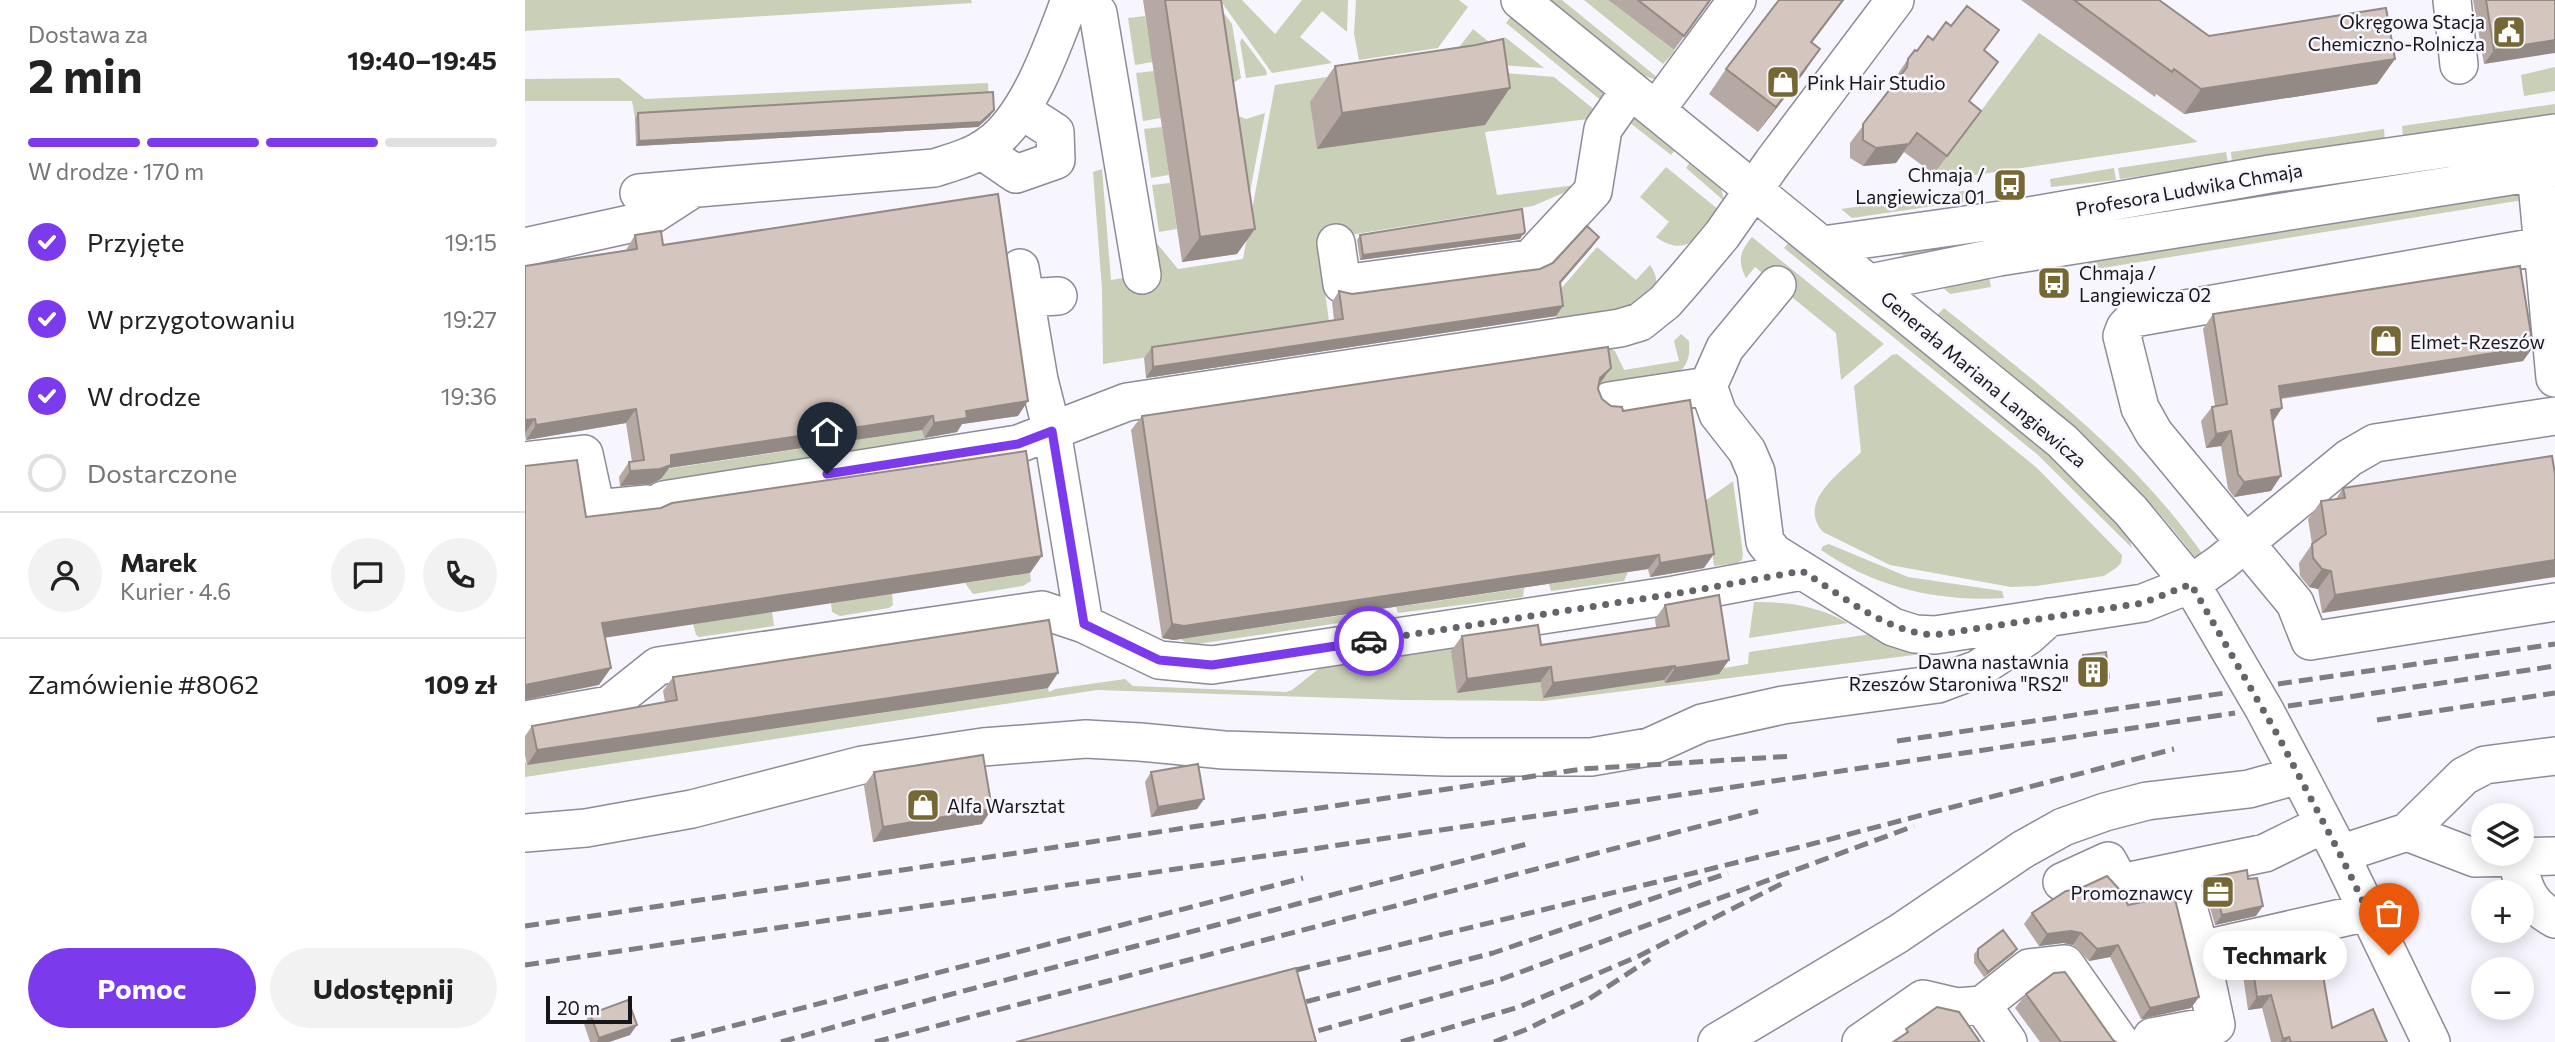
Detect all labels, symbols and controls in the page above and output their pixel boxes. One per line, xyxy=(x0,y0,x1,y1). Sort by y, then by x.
place label: Okręgowa Stacja Chemiczno-Rolnicza xyxy=(2308,10,2485,55)
public building icon: Okręgowa Stacja Chemiczno-Rolnicza xyxy=(2490,13,2528,51)
text: Dostawa za xyxy=(28,20,148,48)
text: 19:40–19:45 xyxy=(347,44,497,75)
text: 2 min xyxy=(28,46,143,102)
shop icon: Pink Hair Studio xyxy=(1764,63,1802,101)
place label: Pink Hair Studio xyxy=(1807,71,1945,94)
text: W drodze · 170 m xyxy=(28,157,204,185)
street label: Profesora Ludwika Chmaja xyxy=(2074,158,2304,220)
place label: Chmaja / Langiewicza 01 xyxy=(1855,163,1985,208)
bus stop icon: Chmaja / Langiewicza 01 xyxy=(1991,166,2029,204)
icon: check xyxy=(28,223,66,261)
text: Przyjęte xyxy=(87,226,184,257)
text: 19:15 xyxy=(445,228,497,256)
place label: Chmaja / Langiewicza 02 xyxy=(2079,261,2211,306)
bus stop icon: Chmaja / Langiewicza 02 xyxy=(2035,264,2073,302)
street label: Generała Mariana Langiewicza xyxy=(1876,286,2092,472)
icon: check xyxy=(28,300,66,338)
text: W przygotowaniu xyxy=(87,303,295,334)
text: 19:27 xyxy=(443,305,497,333)
shop icon: Elmet-Rzeszów xyxy=(2367,322,2405,360)
place label: Elmet-Rzeszów xyxy=(2410,330,2545,353)
icon: check xyxy=(28,377,66,415)
text: W drodze xyxy=(87,380,201,411)
text: 19:36 xyxy=(441,382,497,410)
pin xyxy=(797,402,857,474)
icon: home xyxy=(808,413,846,451)
text: Dostarczone xyxy=(87,457,237,488)
button: person xyxy=(28,538,102,612)
button: chat xyxy=(331,538,405,612)
button: phone xyxy=(423,538,497,612)
text: Marek xyxy=(120,546,197,577)
text: Kurier · 4.6 xyxy=(120,577,231,605)
courier xyxy=(1334,606,1404,676)
icon: car xyxy=(1350,622,1388,660)
place label: Dawna nastawnia Rzeszów Staroniwa "RS2" xyxy=(1849,650,2069,695)
building icon: Dawna nastawnia Rzeszów Staroniwa "RS2" xyxy=(2074,653,2112,691)
text: Zamówienie #8062 xyxy=(28,668,259,699)
text: 109 zł xyxy=(424,668,497,699)
shop icon: Alfa Warsztat xyxy=(904,786,942,824)
place label: Alfa Warsztat xyxy=(947,794,1065,817)
map controls xyxy=(2471,803,2534,1020)
button: layers xyxy=(2471,803,2534,866)
office icon: Promoznawcy xyxy=(2199,873,2237,911)
button: + xyxy=(2471,880,2534,943)
place label: Promoznawcy xyxy=(2070,881,2193,904)
pin xyxy=(2359,883,2419,955)
icon: bag xyxy=(2370,894,2408,932)
callout: Techmark xyxy=(2203,930,2347,979)
text: Techmark xyxy=(2223,941,2327,969)
button: Pomoc xyxy=(28,948,256,1028)
button: Udostępnij xyxy=(270,948,497,1028)
button: − xyxy=(2471,957,2534,1020)
scale bar xyxy=(546,993,632,1025)
text: 20 m xyxy=(557,996,600,1019)

